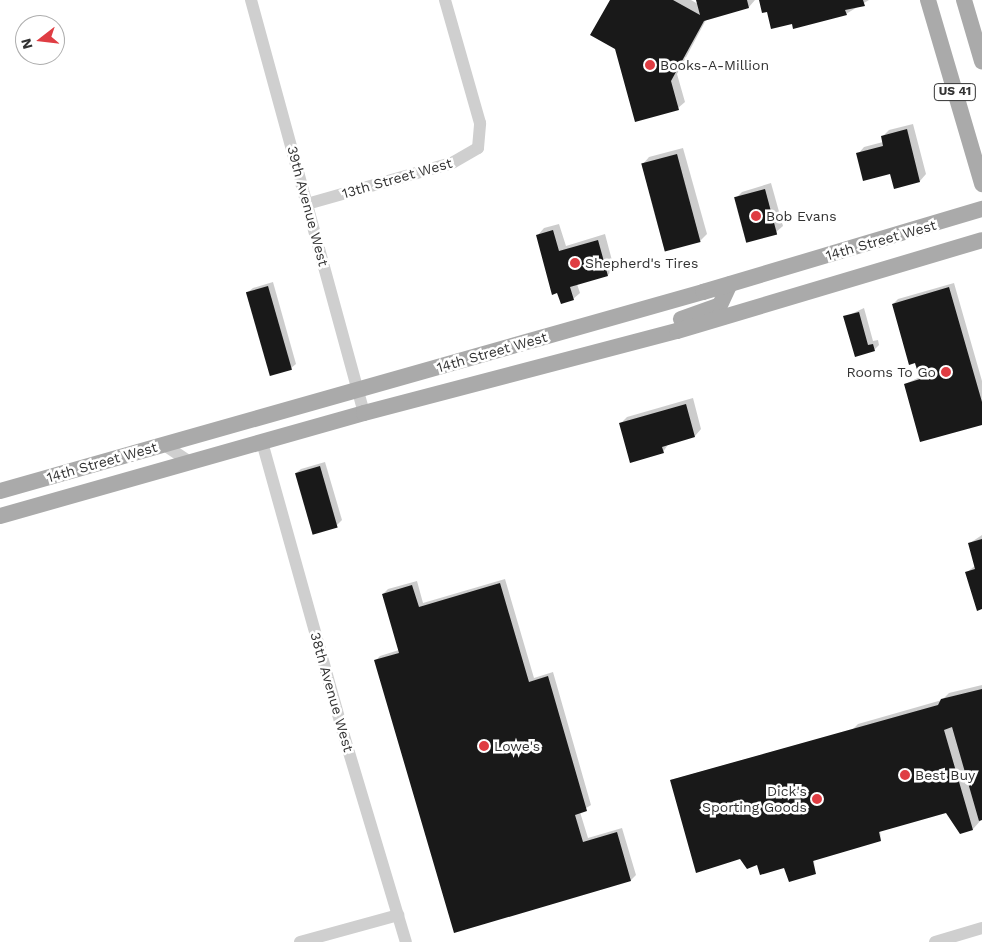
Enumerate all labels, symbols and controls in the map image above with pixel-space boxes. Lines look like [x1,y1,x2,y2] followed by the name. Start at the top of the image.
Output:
[15,15,65,65] north arrow
[17,37,36,51] text: N
[660,57,769,73] place label: Books-A-Million
[644,59,656,71] marker: Books-A-Million
[934,82,976,101] road number: US 41
[284,144,332,268] street label: 39th Avenue West
[340,154,454,202] street label: 13th Street West
[766,208,837,224] place label: Bob Evans
[750,210,762,222] marker: Bob Evans
[824,216,938,264] street label: 14th Street West
[585,255,699,271] place label: Shepherd's Tires
[569,257,581,269] marker: Shepherd's Tires
[435,328,549,376] street label: 14th Street West
[846,364,936,380] place label: Rooms To Go
[940,366,952,378] marker: Rooms To Go
[45,438,159,486] street label: 14th Street West
[307,630,357,754] street label: 38th Avenue West
[494,738,540,754] place label: Lowe's
[478,740,490,752] marker: Lowe's
[915,767,975,783] place label: Best Buy
[899,769,911,781] marker: Best Buy
[702,783,807,816] place label: Dick's Sporting Goods
[811,793,823,805] marker: Dick's Sporting Goods

